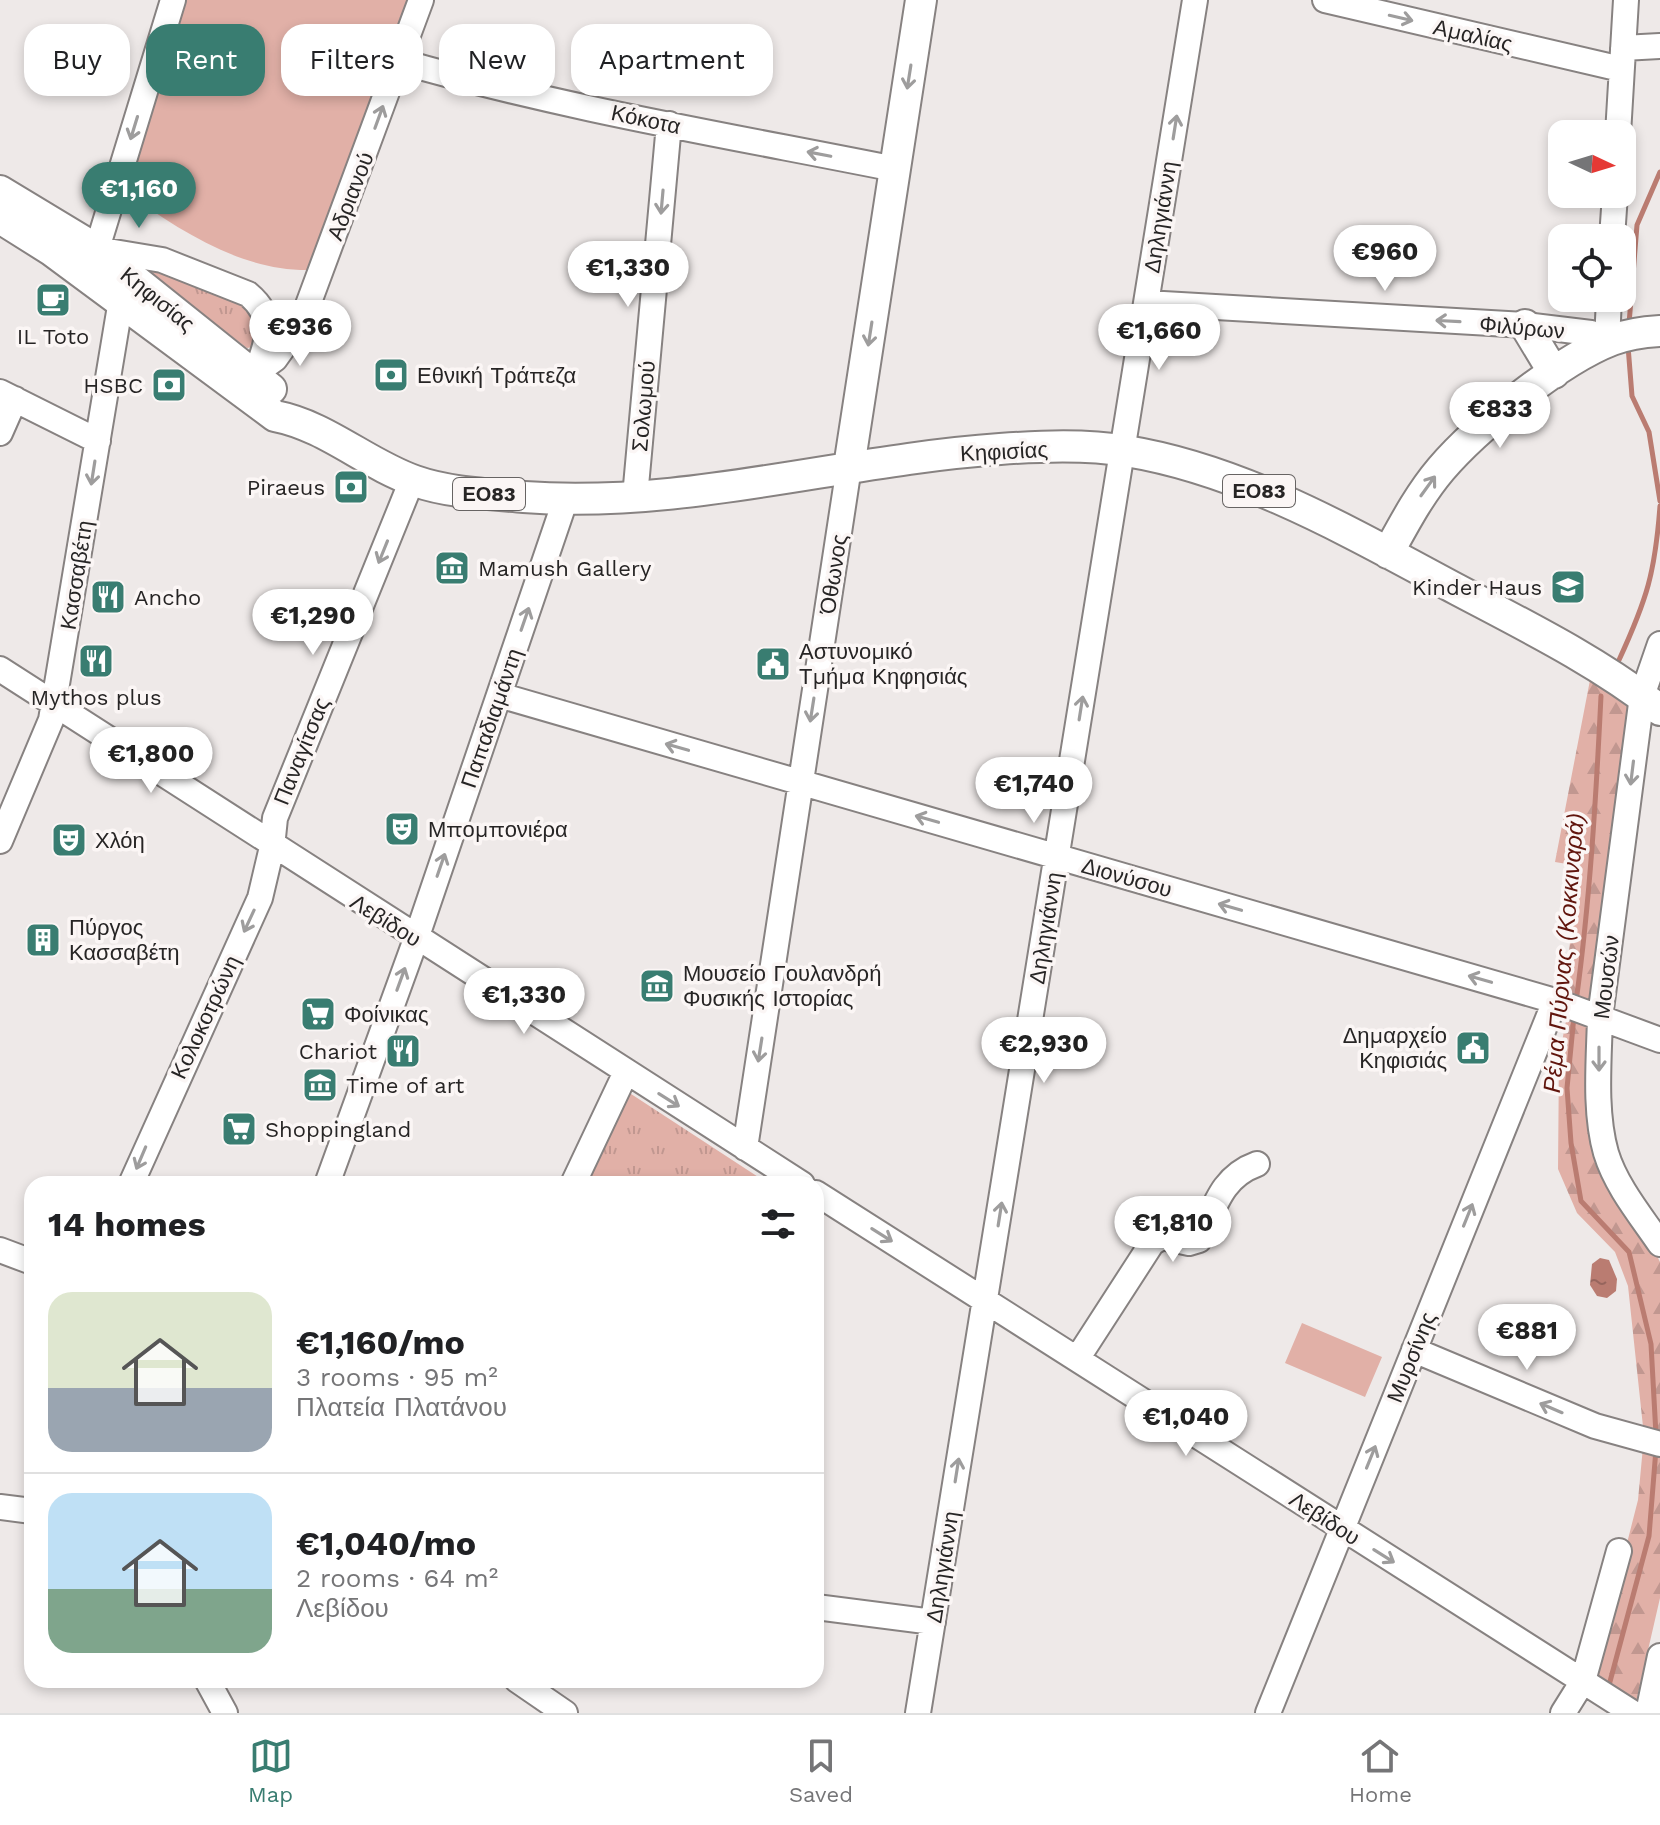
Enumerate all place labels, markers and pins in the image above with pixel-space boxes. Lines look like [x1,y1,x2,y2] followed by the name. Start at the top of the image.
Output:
[74,162,204,230] pin: €1,160
[1338,225,1432,293] pin: €960
[563,241,693,309] pin: €1,330
[34,281,72,319] cafe icon: IL Toto
[253,300,347,368] pin: €936
[1094,304,1224,372] pin: €1,660
[17,324,89,349] place label: IL Toto
[372,356,410,394] bank icon: Εθνική Τράπεζα
[417,363,576,388] place label: Εθνική Τράπεζα
[150,366,188,404] bank icon: HSBC
[83,373,143,398] place label: HSBC
[1453,382,1547,450] pin: €833
[332,468,370,506] bank icon: Piraeus
[247,475,325,500] place label: Piraeus
[433,549,471,587] museum icon: Mamush Gallery
[478,556,652,581] place label: Mamush Gallery
[1549,568,1587,606] school or university icon: Kinder Haus
[1412,575,1542,600] place label: Kinder Haus
[89,578,127,616] restaurant icon: Ancho
[134,585,201,610] place label: Ancho
[248,589,378,657] pin: €1,290
[799,639,967,689] place label: Αστυνομικό Τμήμα Κηφησιάς
[77,642,115,680] restaurant icon: Mythos plus
[754,645,792,683] public building icon: Αστυνομικό Τμήμα Κηφησιάς
[31,685,161,710] place label: Mythos plus
[86,727,216,795] pin: €1,800
[969,757,1099,825] pin: €1,740
[383,810,421,848] theatre icon: Μπομπονιέρα
[428,817,568,842] place label: Μπομπονιέρα
[50,821,88,859] theatre icon: Χλόη
[95,828,145,853] place label: Χλόη
[69,915,179,965] place label: Πύργος Κασσαβέτη
[24,921,62,959] building icon: Πύργος Κασσαβέτη
[683,961,881,1011] place label: Μουσείο Γουλανδρή Φυσικής Ιστορίας
[638,967,676,1005] museum icon: Μουσείο Γουλανδρή Φυσικής Ιστορίας
[459,968,589,1036] pin: €1,330
[299,995,337,1033] supermarket icon: Φοίνικας
[344,1002,429,1027] place label: Φοίνικας
[979,1017,1109,1085] pin: €2,930
[1343,1023,1447,1073] place label: Δημαρχείο Κηφισιάς
[1454,1029,1492,1067] public building icon: Δημαρχείο Κηφισιάς
[384,1032,422,1070] restaurant icon: Chariot
[299,1039,377,1064] place label: Chariot
[301,1066,339,1104] museum icon: Time of art
[346,1073,464,1098] place label: Time of art
[220,1110,258,1148] supermarket icon: Shoppingland
[265,1117,411,1142] place label: Shoppingland
[1108,1196,1238,1264] pin: €1,810
[1480,1304,1574,1372] pin: €881
[1121,1390,1251,1458] pin: €1,040

